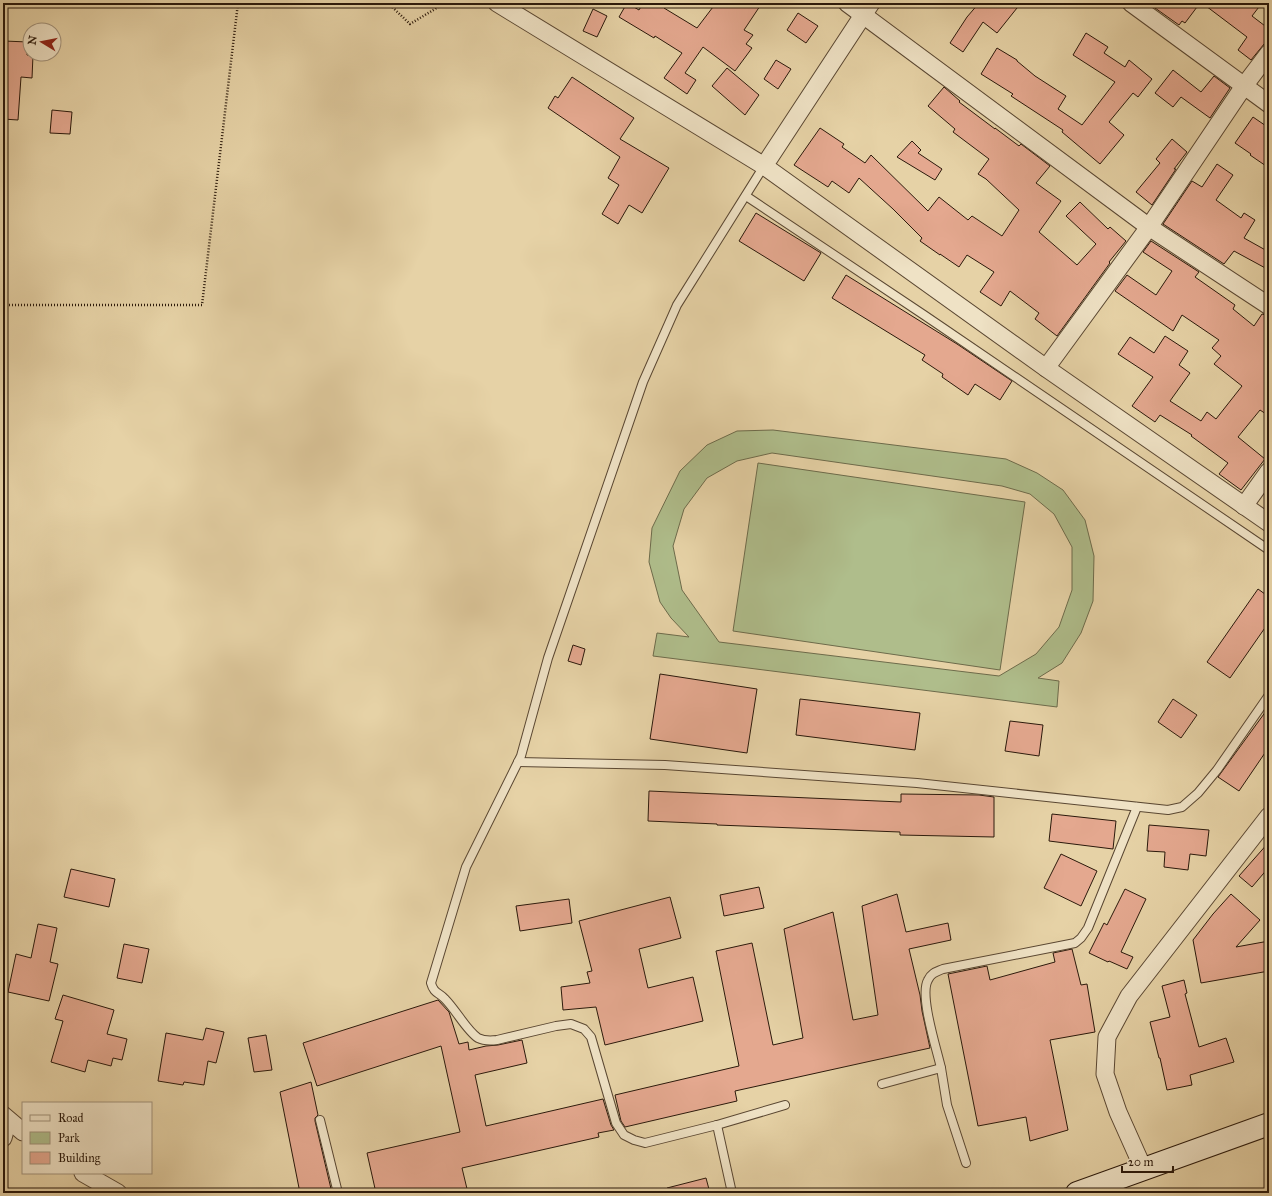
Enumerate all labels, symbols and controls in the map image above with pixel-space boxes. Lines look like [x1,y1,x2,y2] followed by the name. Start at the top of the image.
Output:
[22,22,62,62] north arrow
[25,34,40,46] text: N
[22,1102,152,1174] legend
[58,1111,84,1125] text: Road
[58,1131,80,1145] text: Park
[1122,1148,1173,1174] scale bar
[58,1151,101,1166] text: Building
[1128,1155,1154,1169] text: 20 m

